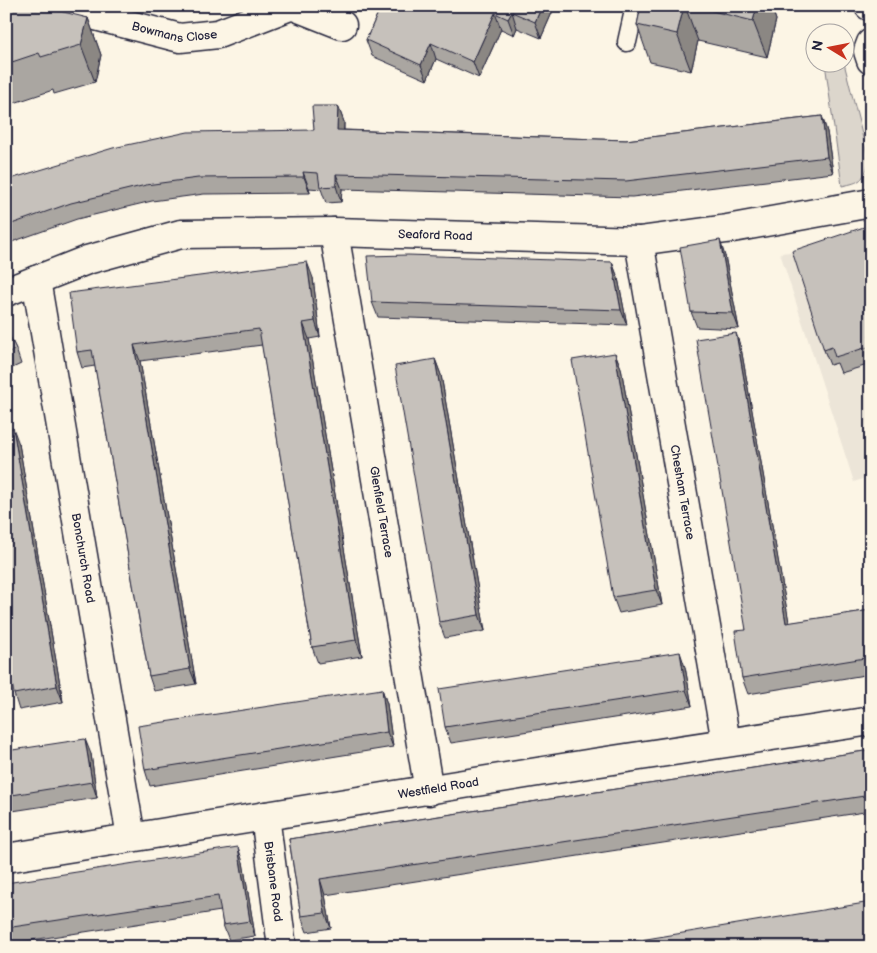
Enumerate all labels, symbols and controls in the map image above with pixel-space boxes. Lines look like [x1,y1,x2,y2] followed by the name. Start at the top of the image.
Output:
[130,18,218,46] street label: Bowmans Close
[804,22,854,72] north arrow
[808,39,827,52] text: N
[398,226,473,244] street label: Seaford Road
[667,443,698,541] street label: Chesham Terrace
[366,465,397,559] street label: Glenfield Terrace
[68,512,98,604] street label: Bonchurch Road
[397,774,480,802] street label: Westfield Road
[261,840,286,923] street label: Brisbane Road

